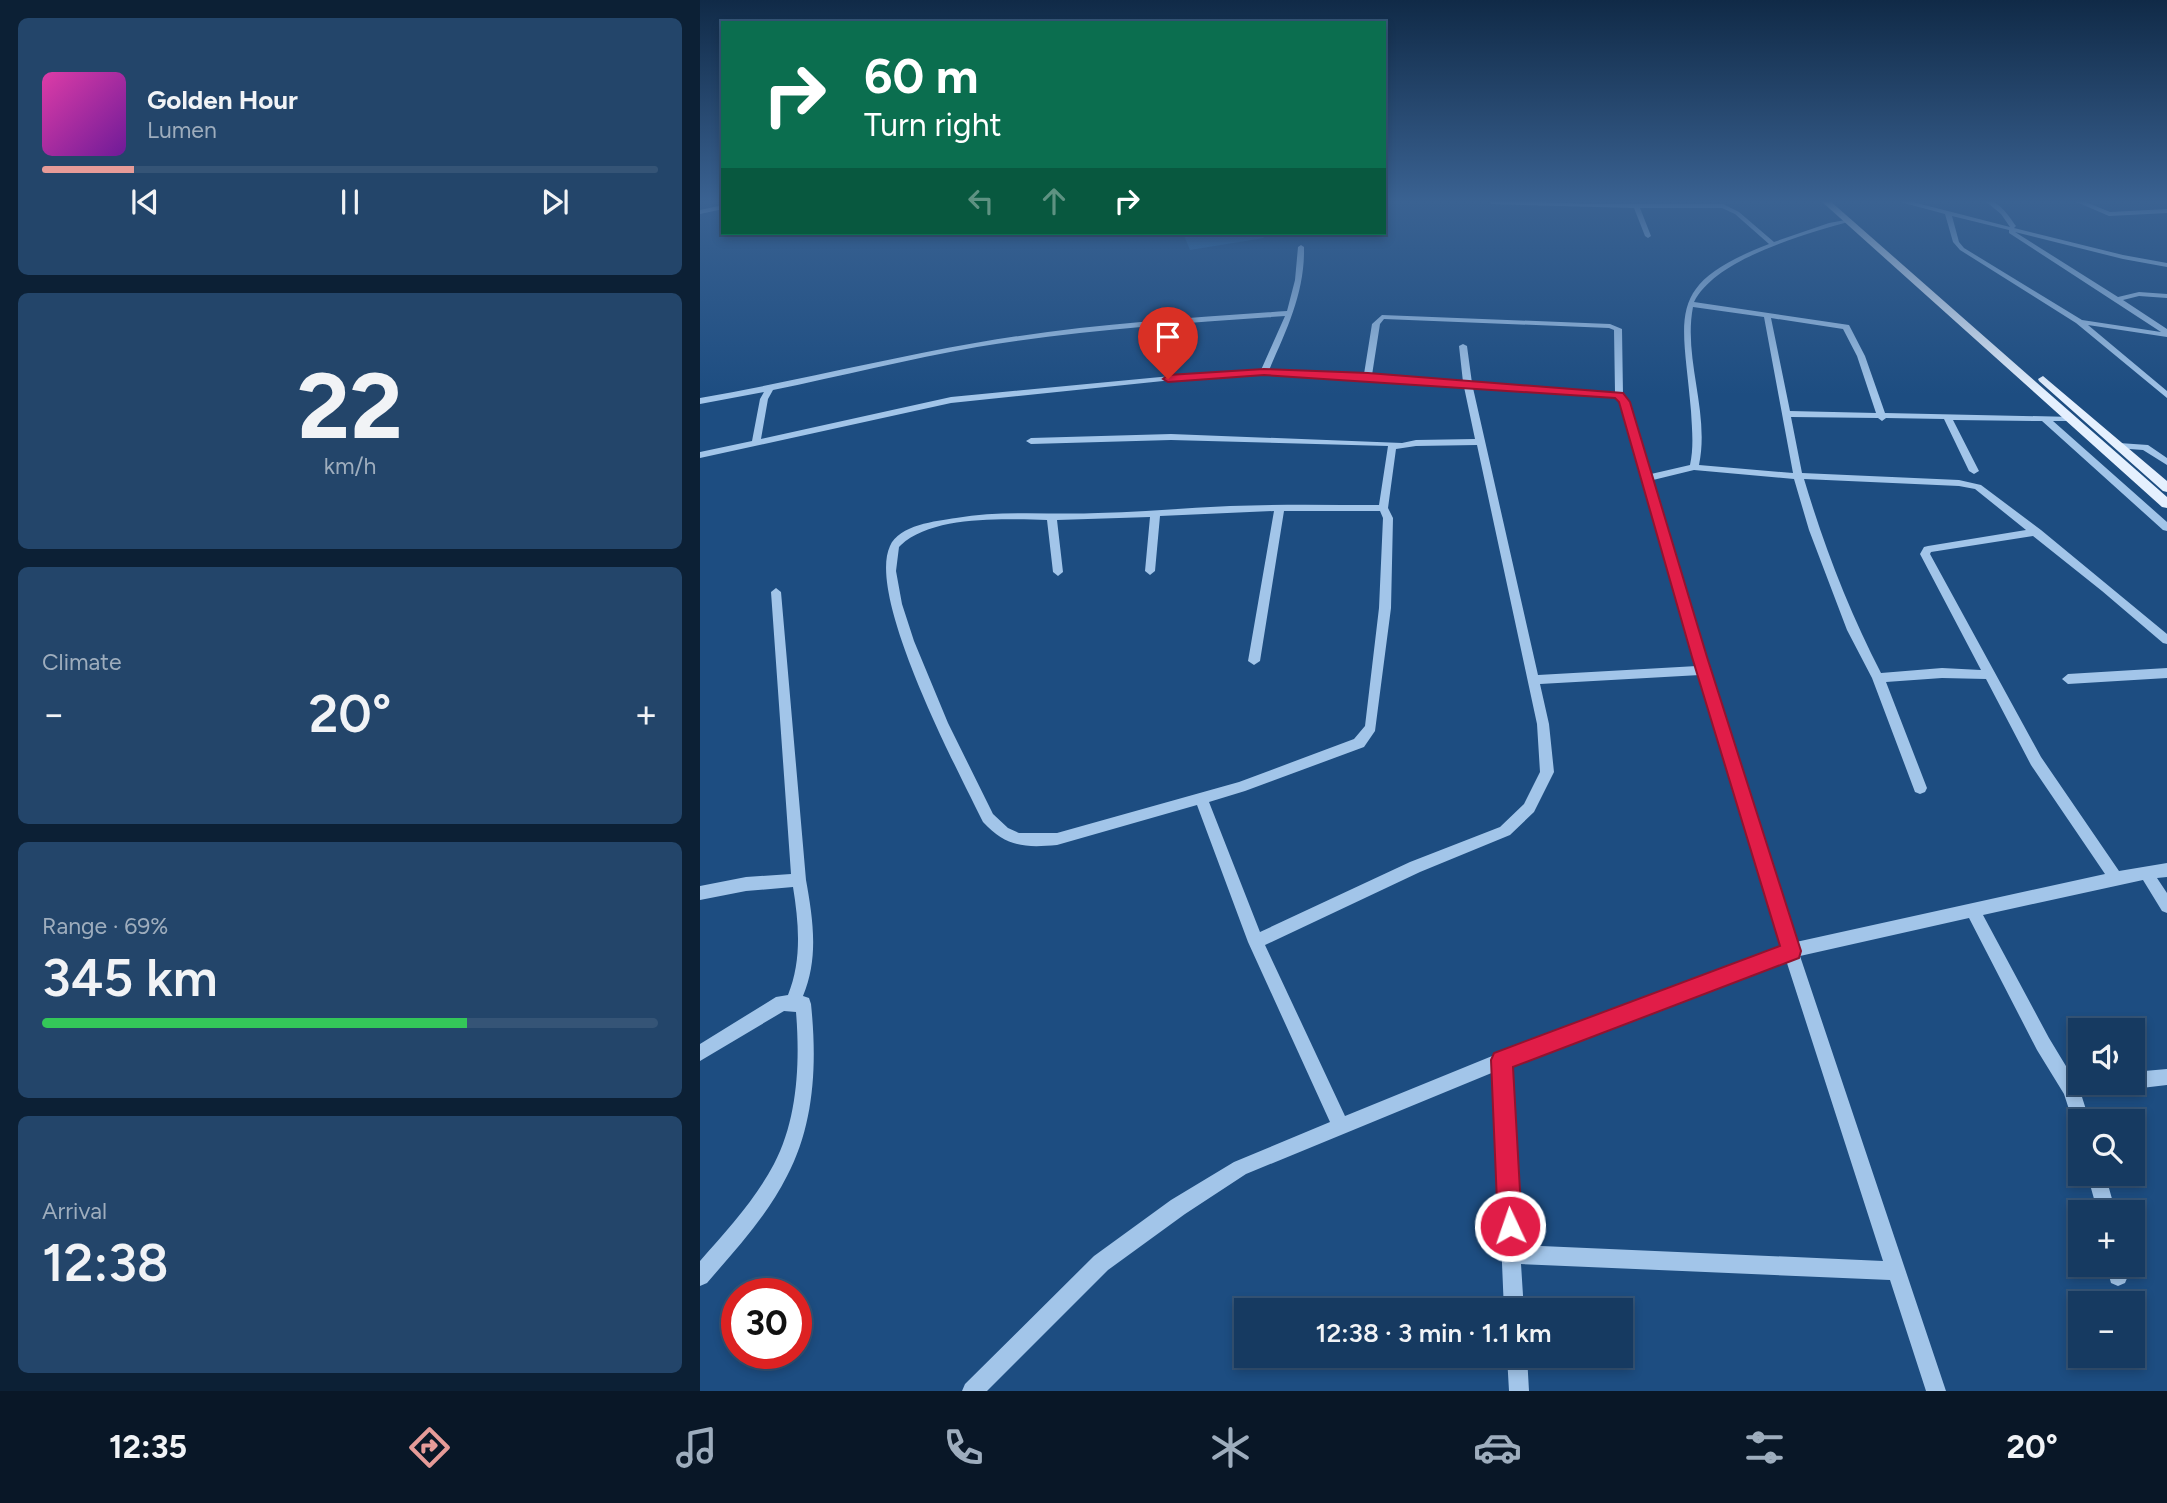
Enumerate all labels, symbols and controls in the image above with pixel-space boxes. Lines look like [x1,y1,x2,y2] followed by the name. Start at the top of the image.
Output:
[864,46,979,105] text: 60 m
[749,49,840,140] icon: right
[147,84,298,116] text: Golden Hour
[864,106,1002,144] text: Turn right
[147,116,217,144] text: Lumen
[962,182,1000,220] icon: left
[1035,182,1073,220] icon: ahead
[1108,182,1146,220] icon: right
[126,183,164,221] icon: previous
[331,183,369,221] icon: pause
[536,183,574,221] icon: next
[1138,307,1198,379] pin
[1149,318,1187,356] icon: arrive
[297,352,403,461] text: 22
[324,452,376,480] text: km/h
[42,648,121,676] text: Climate
[309,683,391,745] text: 20°
[42,691,66,737] text: −
[634,691,658,737] text: +
[42,912,168,940] text: Range · 69%
[42,947,218,1009] text: 345 km
[2068,1018,2145,1368] map controls
[2068,1018,2145,1095] button: sound
[2068,1109,2145,1186] button: search
[1473,1189,1547,1263] position arrow
[42,1197,107,1225] text: Arrival
[2068,1200,2145,1277] button: +
[42,1232,169,1294] text: 12:38
[721,1278,812,1369] speed limit sign: 30
[2068,1291,2145,1368] button: −
[1315,1317,1552,1349] text: 12:38 · 3 min · 1.1 km
[405,1423,454,1472] icon: directions
[672,1423,721,1472] icon: music
[939,1423,988,1472] icon: phone
[1206,1423,1255,1472] icon: climate
[1473,1423,1522,1472] icon: car
[1740,1423,1789,1472] icon: filters
[109,1428,187,1466] text: 12:35
[2007,1428,2058,1466] text: 20°

